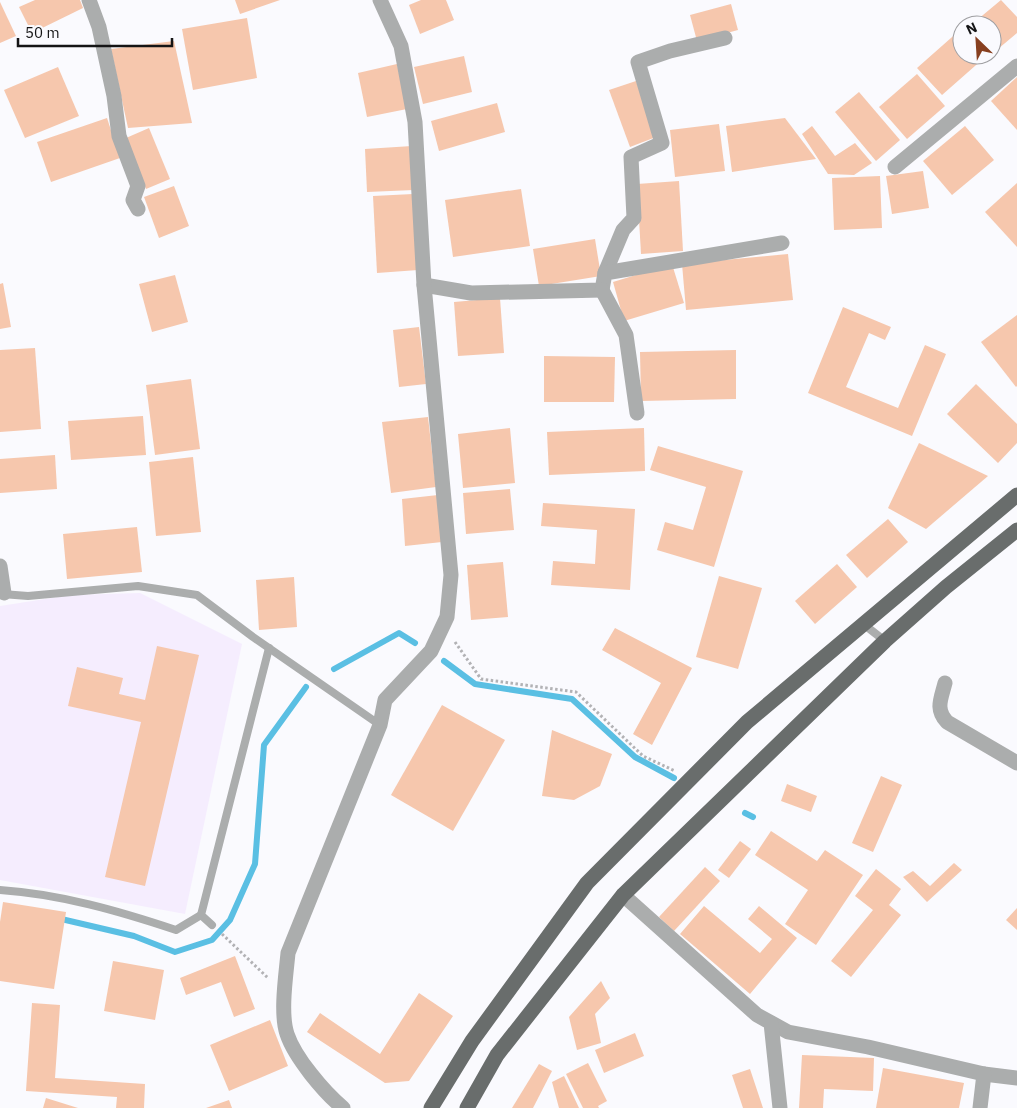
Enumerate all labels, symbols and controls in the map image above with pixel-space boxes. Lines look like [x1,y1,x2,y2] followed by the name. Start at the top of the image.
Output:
[18,15,171,47] scale bar
[952,15,1002,65] north arrow
[963,18,980,39] text: N
[25,23,60,42] text: 50 m

